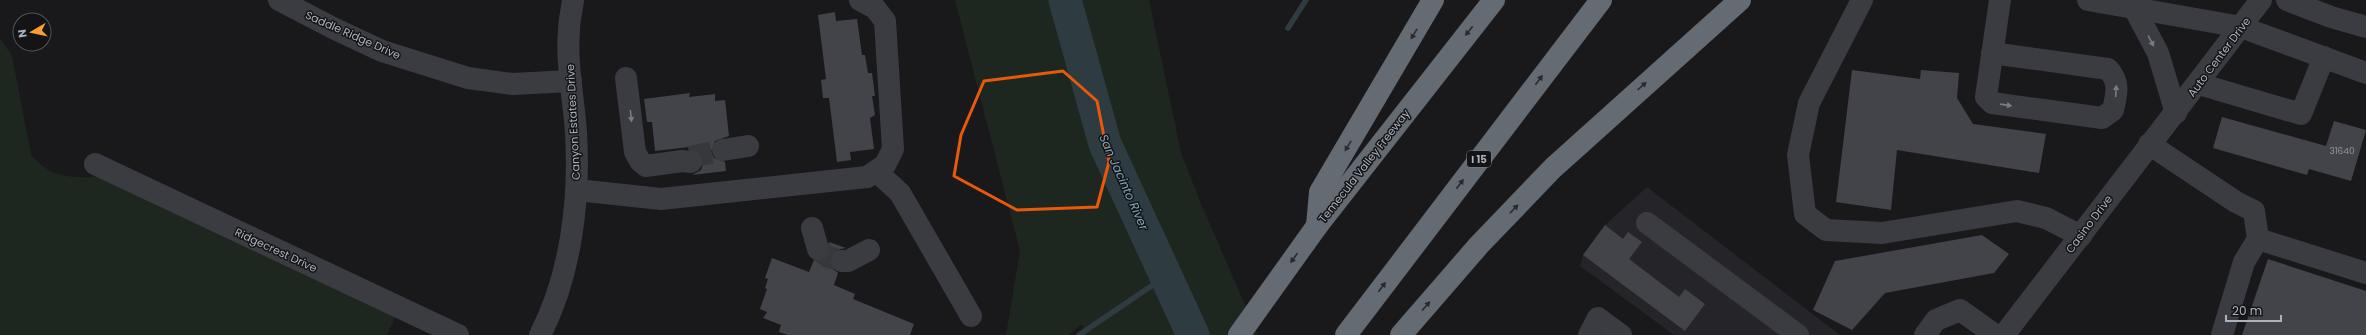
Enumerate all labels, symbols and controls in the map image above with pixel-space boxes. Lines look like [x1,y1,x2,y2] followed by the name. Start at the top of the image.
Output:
[303,7,403,63] street label: Saddle Ridge Drive
[12,12,52,52] north arrow
[2184,14,2254,100] street label: Auto Center Drive
[1465,25,1474,36] one-way arrow
[14,28,31,39] text: N
[1410,28,1417,40] one-way arrow
[2148,35,2155,47] one-way arrow
[562,63,584,180] street label: Canyon Estates Drive
[1535,75,1543,86] one-way arrow
[1637,82,1647,91] one-way arrow
[2113,85,2120,97] one-way arrow
[1999,102,2012,108] one-way arrow
[1315,105,1414,226] street label: Temecula Valley Freeway
[628,110,634,122] one-way arrow
[1095,131,1153,233] water label: San Jacinto River
[1344,140,1351,151] one-way arrow
[2329,145,2355,157] house number: 31640
[1467,151,1491,167] road number: I 15
[1456,178,1465,189] one-way arrow
[2062,192,2116,256] street label: Casino Drive
[1509,204,1518,214] one-way arrow
[232,224,320,276] street label: Ridgecrest Drive
[1290,252,1298,263] one-way arrow
[1377,282,1386,293] one-way arrow
[2226,297,2281,323] scale bar
[1422,300,1431,311] one-way arrow
[2232,302,2262,319] text: 20 m

